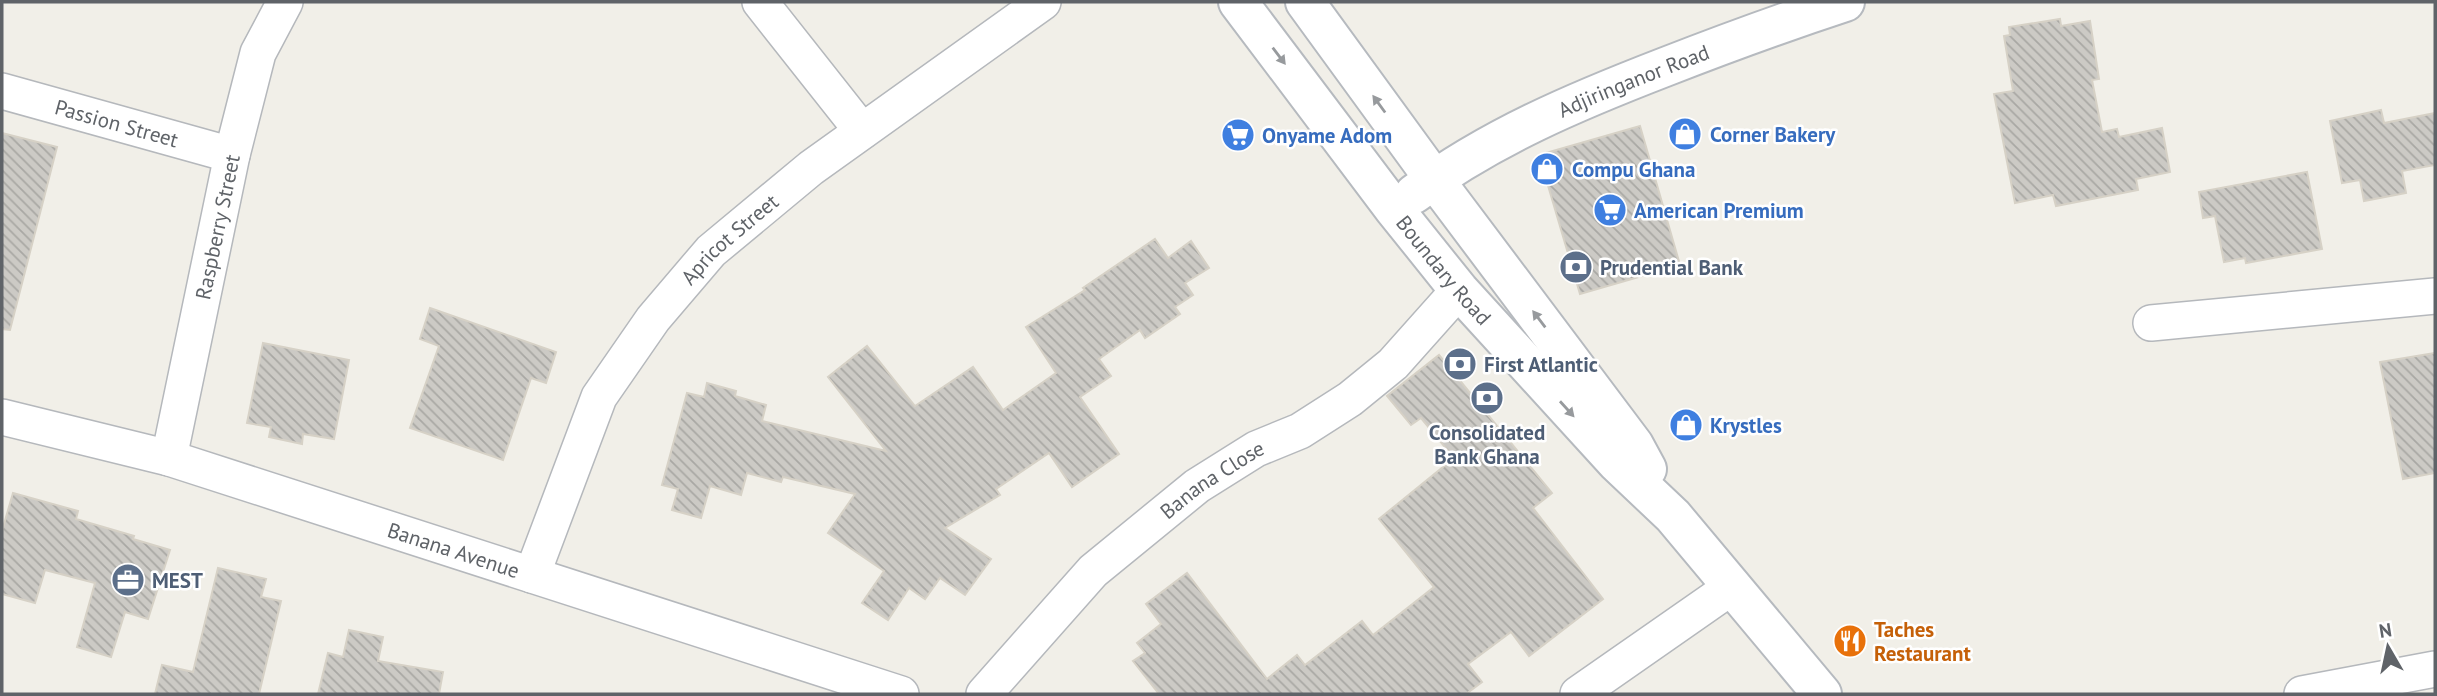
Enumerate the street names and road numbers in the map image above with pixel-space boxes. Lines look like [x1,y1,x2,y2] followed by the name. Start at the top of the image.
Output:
[1554,38,1713,123] street label: Adjiringanor Road
[52,93,181,153] street label: Passion Street
[189,152,245,302] street label: Raspberry Street
[675,188,784,290] street label: Apricot Street
[1391,210,1497,330] street label: Boundary Road
[1154,434,1268,524] street label: Banana Close
[384,516,523,584] street label: Banana Avenue

